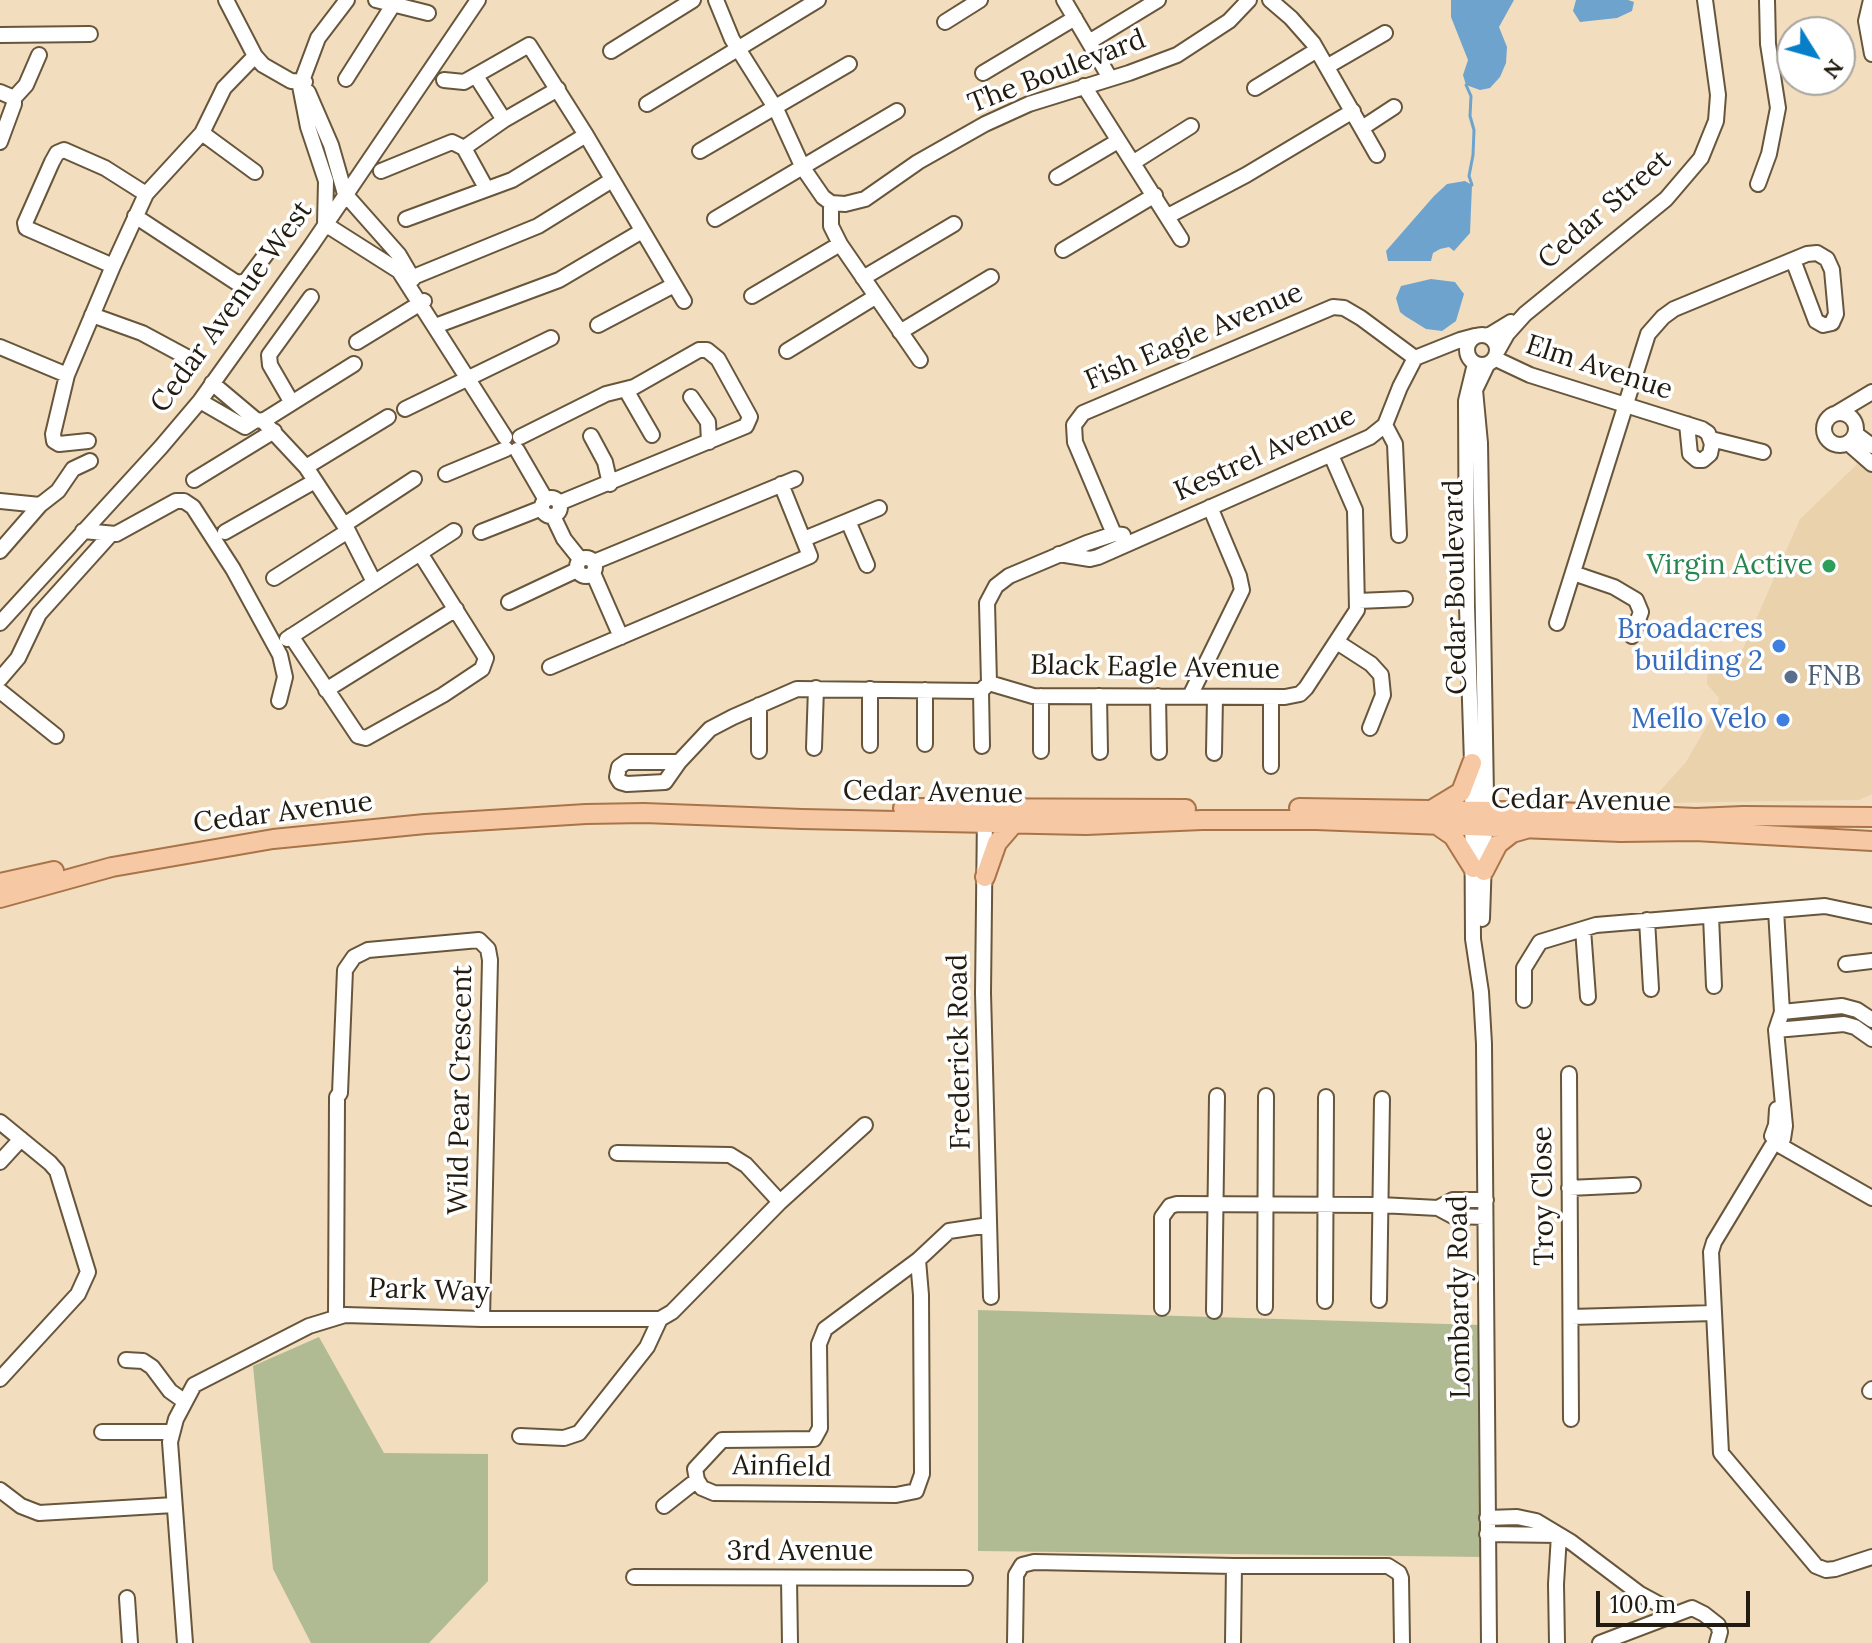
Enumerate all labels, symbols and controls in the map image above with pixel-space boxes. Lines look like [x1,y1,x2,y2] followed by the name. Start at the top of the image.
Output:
[1776,16,1856,96] north arrow
[964,23,1150,121] street label: The Boulevard
[1817,54,1850,84] text: N
[1532,143,1678,277] street label: Cedar Street
[144,195,320,419] street label: Cedar Avenue West
[1080,276,1308,398] street label: Fish Eagle Avenue
[1521,328,1677,408] street label: Elm Avenue
[1169,399,1361,509] street label: Kestrel Avenue
[1437,479,1475,695] street label: Cedar Boulevard
[1647,549,1813,583] place label: Virgin Active
[1820,557,1838,575] marker: Virgin Active
[1617,613,1763,679] place label: Broadacres building 2
[1770,637,1788,655] marker: Broadacres building 2
[1030,649,1280,687] street label: Black Eagle Avenue
[1807,660,1861,694] place label: FNB
[1782,668,1800,686] marker: FNB
[1631,703,1767,737] place label: Mello Velo
[1774,711,1792,729] marker: Mello Velo
[843,775,1023,811] street label: Cedar Avenue
[1491,783,1671,819] street label: Cedar Avenue
[191,785,375,841] street label: Cedar Avenue
[941,954,979,1150] street label: Frederick Road
[442,965,480,1215] street label: Wild Pear Crescent
[1526,1126,1562,1266] street label: Troy Close
[1441,1195,1479,1399] street label: Lombardy Road
[368,1272,490,1310] street label: Park Way
[732,1449,832,1485] street label: Ainfield
[727,1535,873,1569] street label: 3rd Avenue
[1600,1575,1754,1625] scale bar
[1610,1589,1676,1620] text: 100 m

